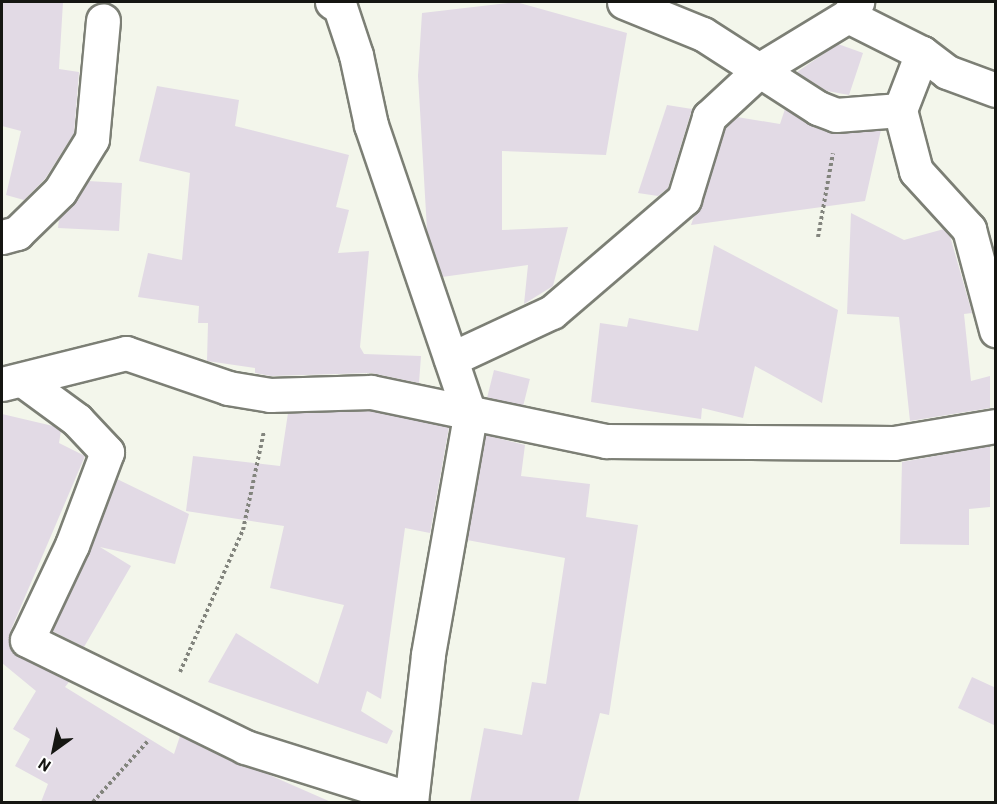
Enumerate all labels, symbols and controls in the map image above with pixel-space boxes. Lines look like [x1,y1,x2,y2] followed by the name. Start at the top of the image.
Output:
[24,720,84,780] north arrow
[34,755,54,776] text: N

